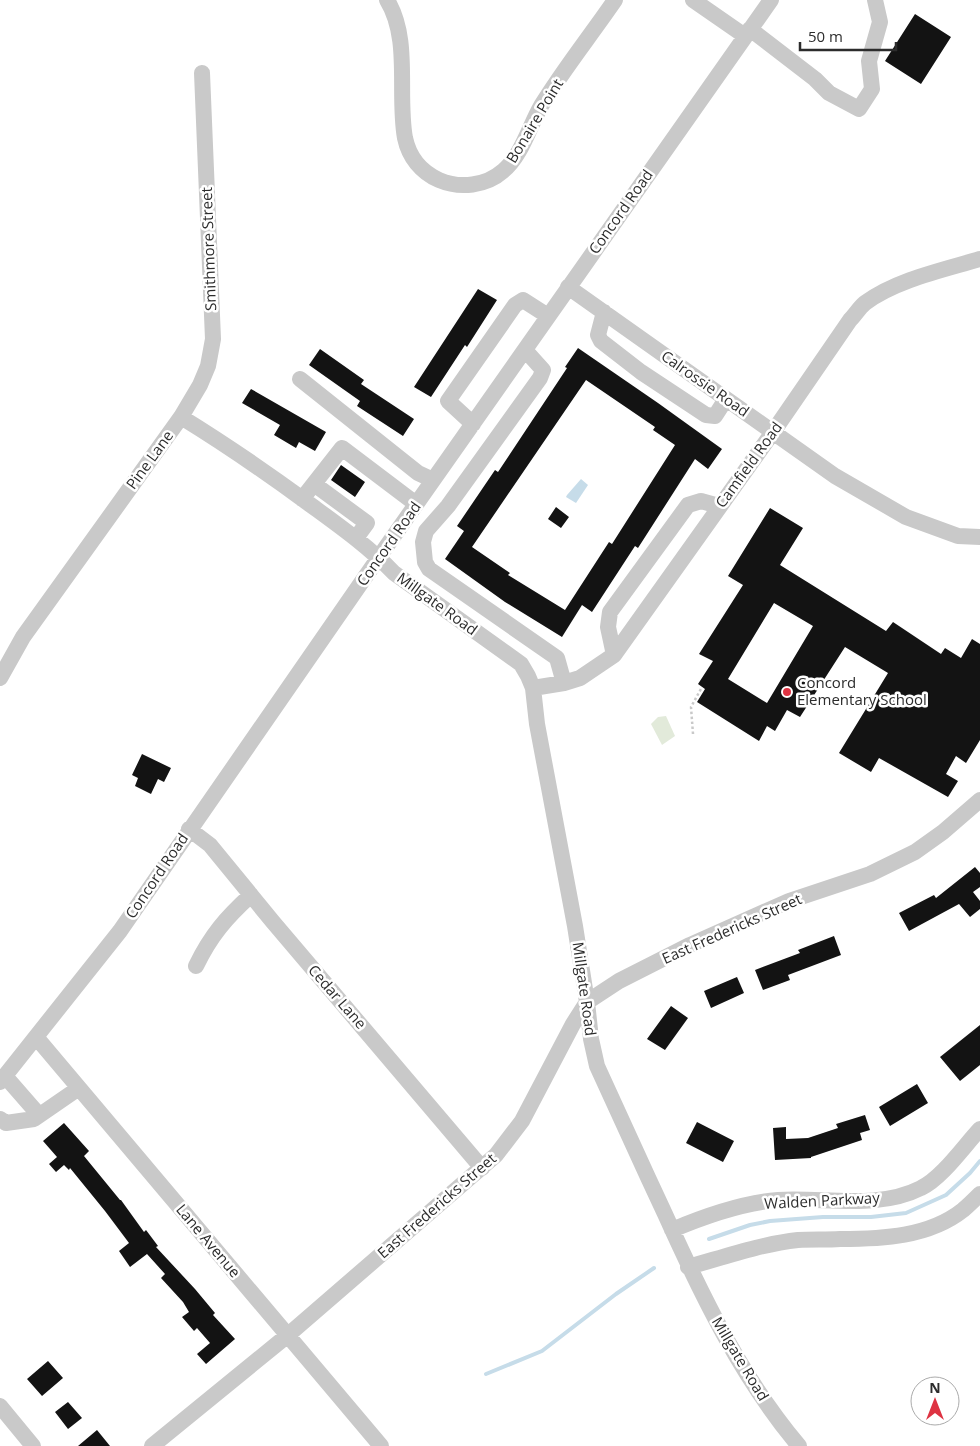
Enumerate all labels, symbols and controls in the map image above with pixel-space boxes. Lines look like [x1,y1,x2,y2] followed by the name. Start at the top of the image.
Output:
[800,20,896,52] scale bar
[808,26,843,46] text: 50 m
[501,75,567,166] street label: Bonaire Point
[584,165,657,258] street label: Concord Road
[196,187,220,311] street label: Smithmore Street
[658,345,753,421] street label: Calrossie Road
[710,417,786,511] street label: Camfield Road
[121,426,177,493] street label: Pine Lane
[352,497,425,590] street label: Concord Road
[393,567,482,639] street label: Millgate Road
[797,672,927,709] place label: Concord Elementary School
[781,686,793,698] marker: Concord Elementary School
[120,829,192,922] street label: Concord Road
[659,888,805,968] street label: East Fredericks Street
[568,941,601,1037] street label: Millgate Road
[304,960,371,1033] street label: Cedar Lane
[373,1148,500,1262] street label: East Fredericks Street
[764,1187,881,1213] street label: Walden Parkway
[172,1199,245,1281] street label: Lane Avenue
[708,1313,774,1404] street label: Millgate Road
[910,1376,960,1426] north arrow
[929,1378,941,1397] text: N

